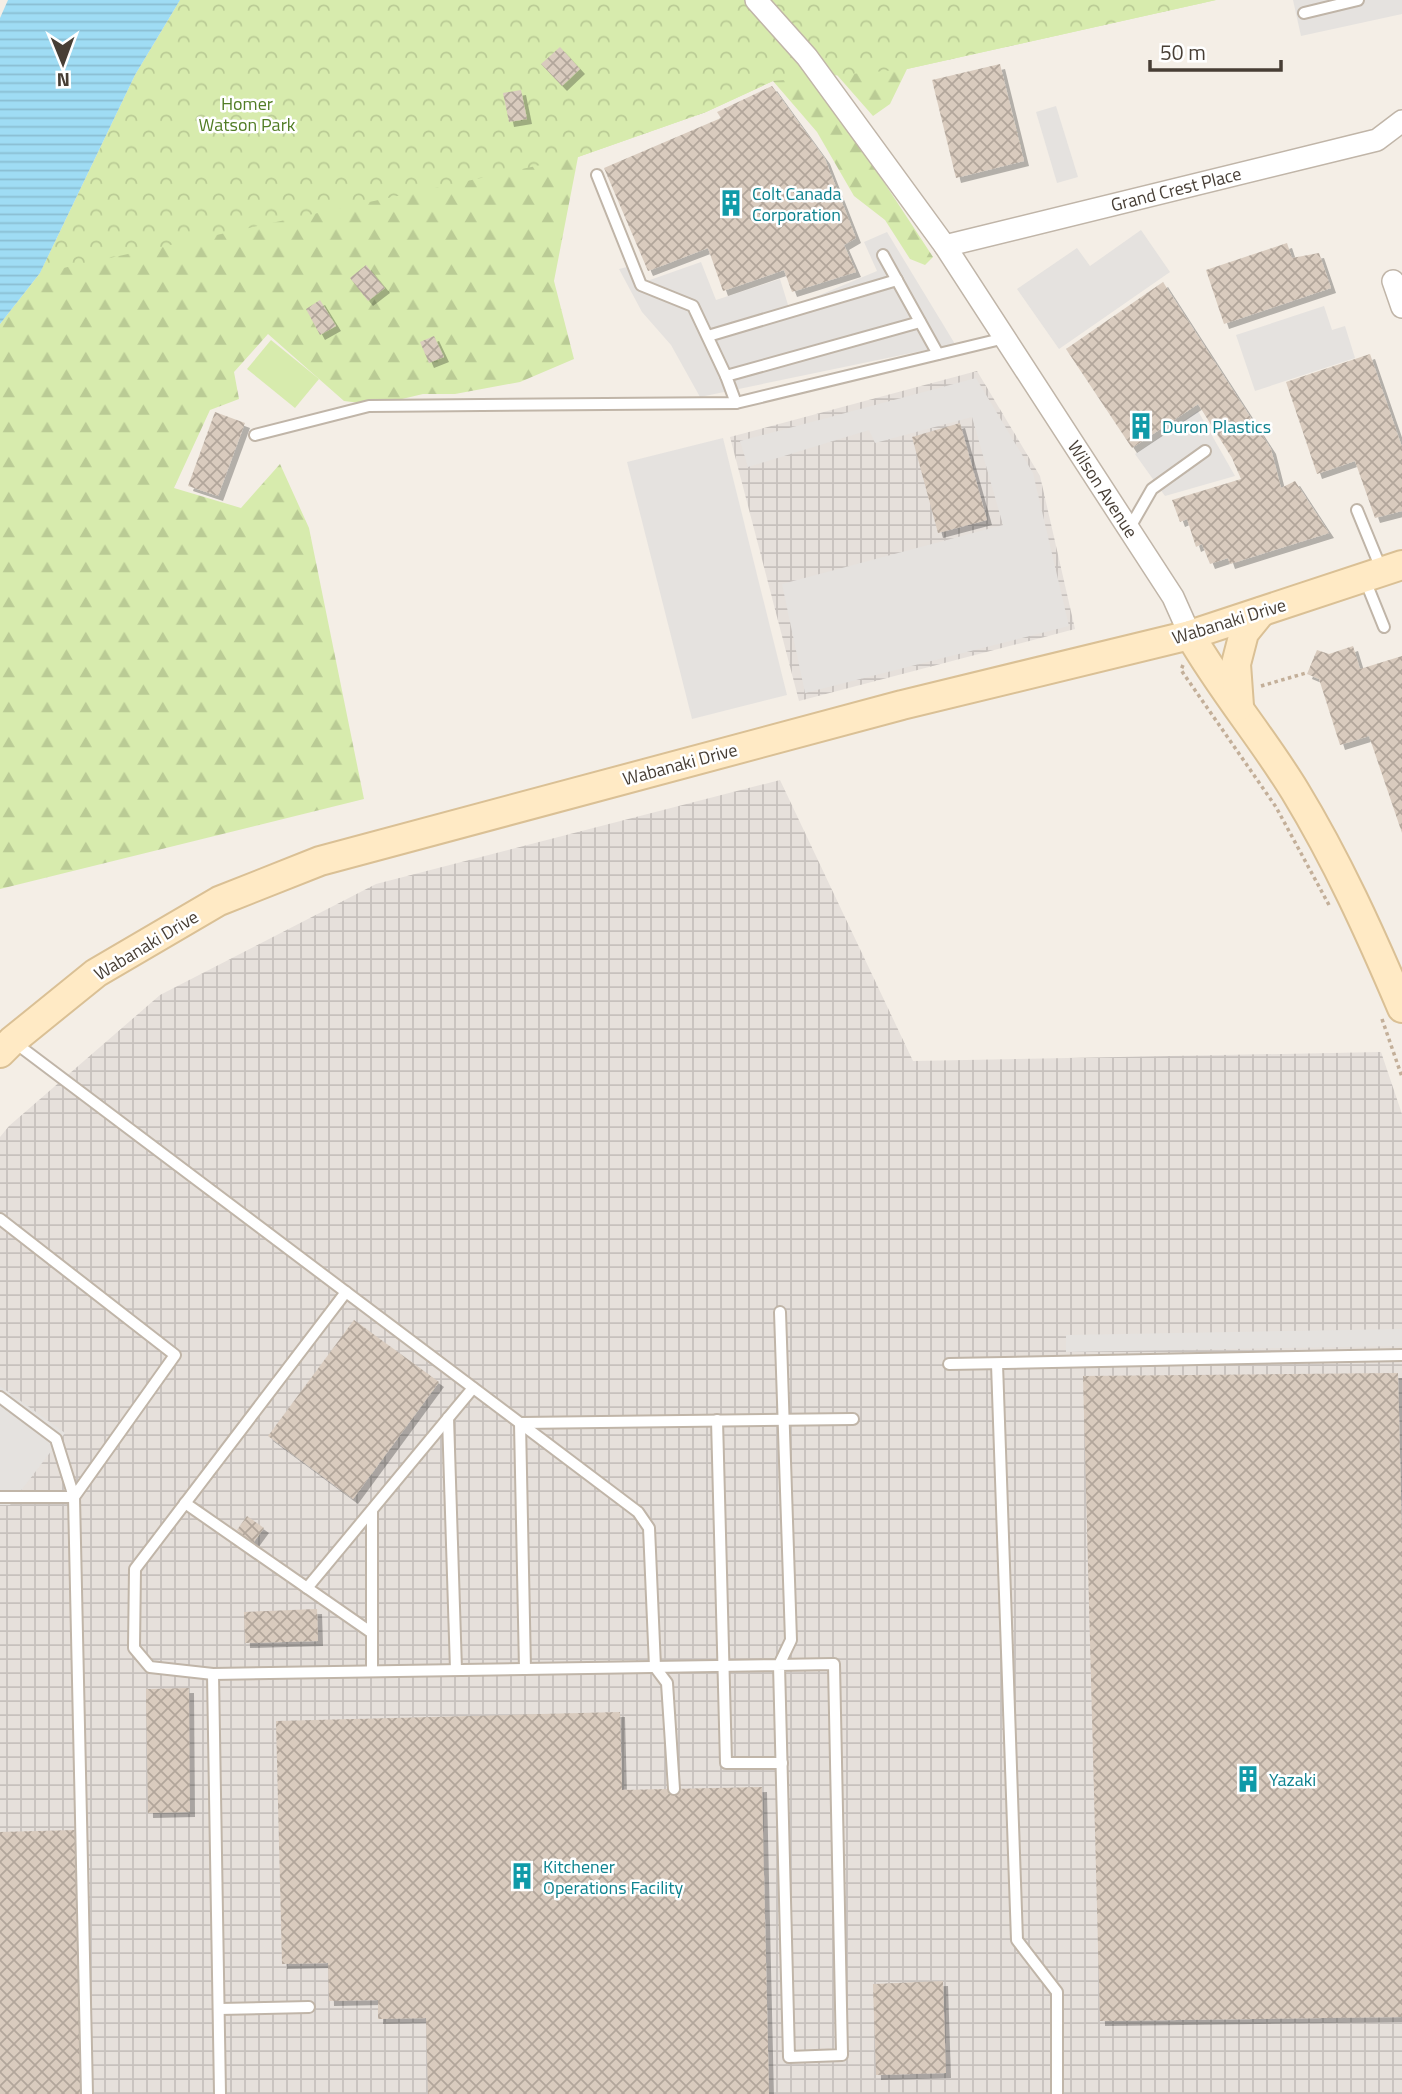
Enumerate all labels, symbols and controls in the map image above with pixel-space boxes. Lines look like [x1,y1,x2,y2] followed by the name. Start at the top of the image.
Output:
[28,28,98,98] north arrow
[1150,28,1281,72] scale bar
[1160,36,1206,68] text: 50 m
[56,66,70,95] text: N
[199,90,296,138] park label: Homer Watson Park
[1108,160,1244,218] street label: Grand Crest Place
[752,180,842,228] place label: Colt Canada Corporation
[716,188,746,218] building icon: Colt Canada Corporation
[1126,411,1156,441] building icon: Duron Plastics
[1162,413,1271,440] place label: Duron Plastics
[1061,435,1145,543] street label: Wilson Avenue
[1169,591,1289,651] street label: Wabanaki Drive
[620,736,740,792] street label: Wabanaki Drive
[89,903,203,987] street label: Wabanaki Drive
[1233,1764,1263,1794] building icon: Yazaki
[1269,1766,1316,1793] place label: Yazaki
[543,1853,684,1901] place label: Kitchener Operations Facility
[507,1861,537,1891] building icon: Kitchener Operations Facility

